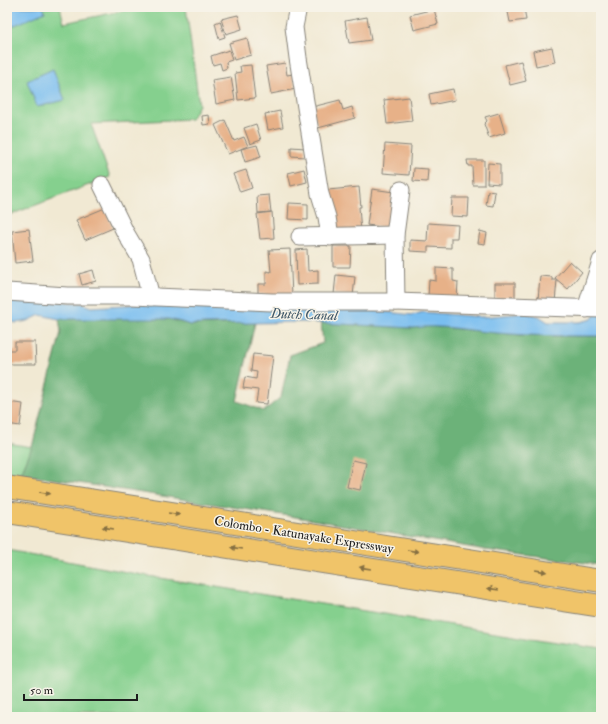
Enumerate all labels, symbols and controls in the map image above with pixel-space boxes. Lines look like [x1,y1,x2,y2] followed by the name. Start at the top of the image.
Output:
[269,305,339,324] water label: Dutch Canal
[39,490,52,496] one-way arrow
[168,511,180,517] one-way arrow
[213,513,395,558] street label: Colombo - Katunayake Expressway
[102,525,114,531] one-way arrow
[230,545,243,551] one-way arrow
[407,548,419,554] one-way arrow
[359,565,371,571] one-way arrow
[535,568,547,574] one-way arrow
[487,586,499,592] one-way arrow
[24,676,137,702] scale bar
[30,683,54,698] text: 50 m

